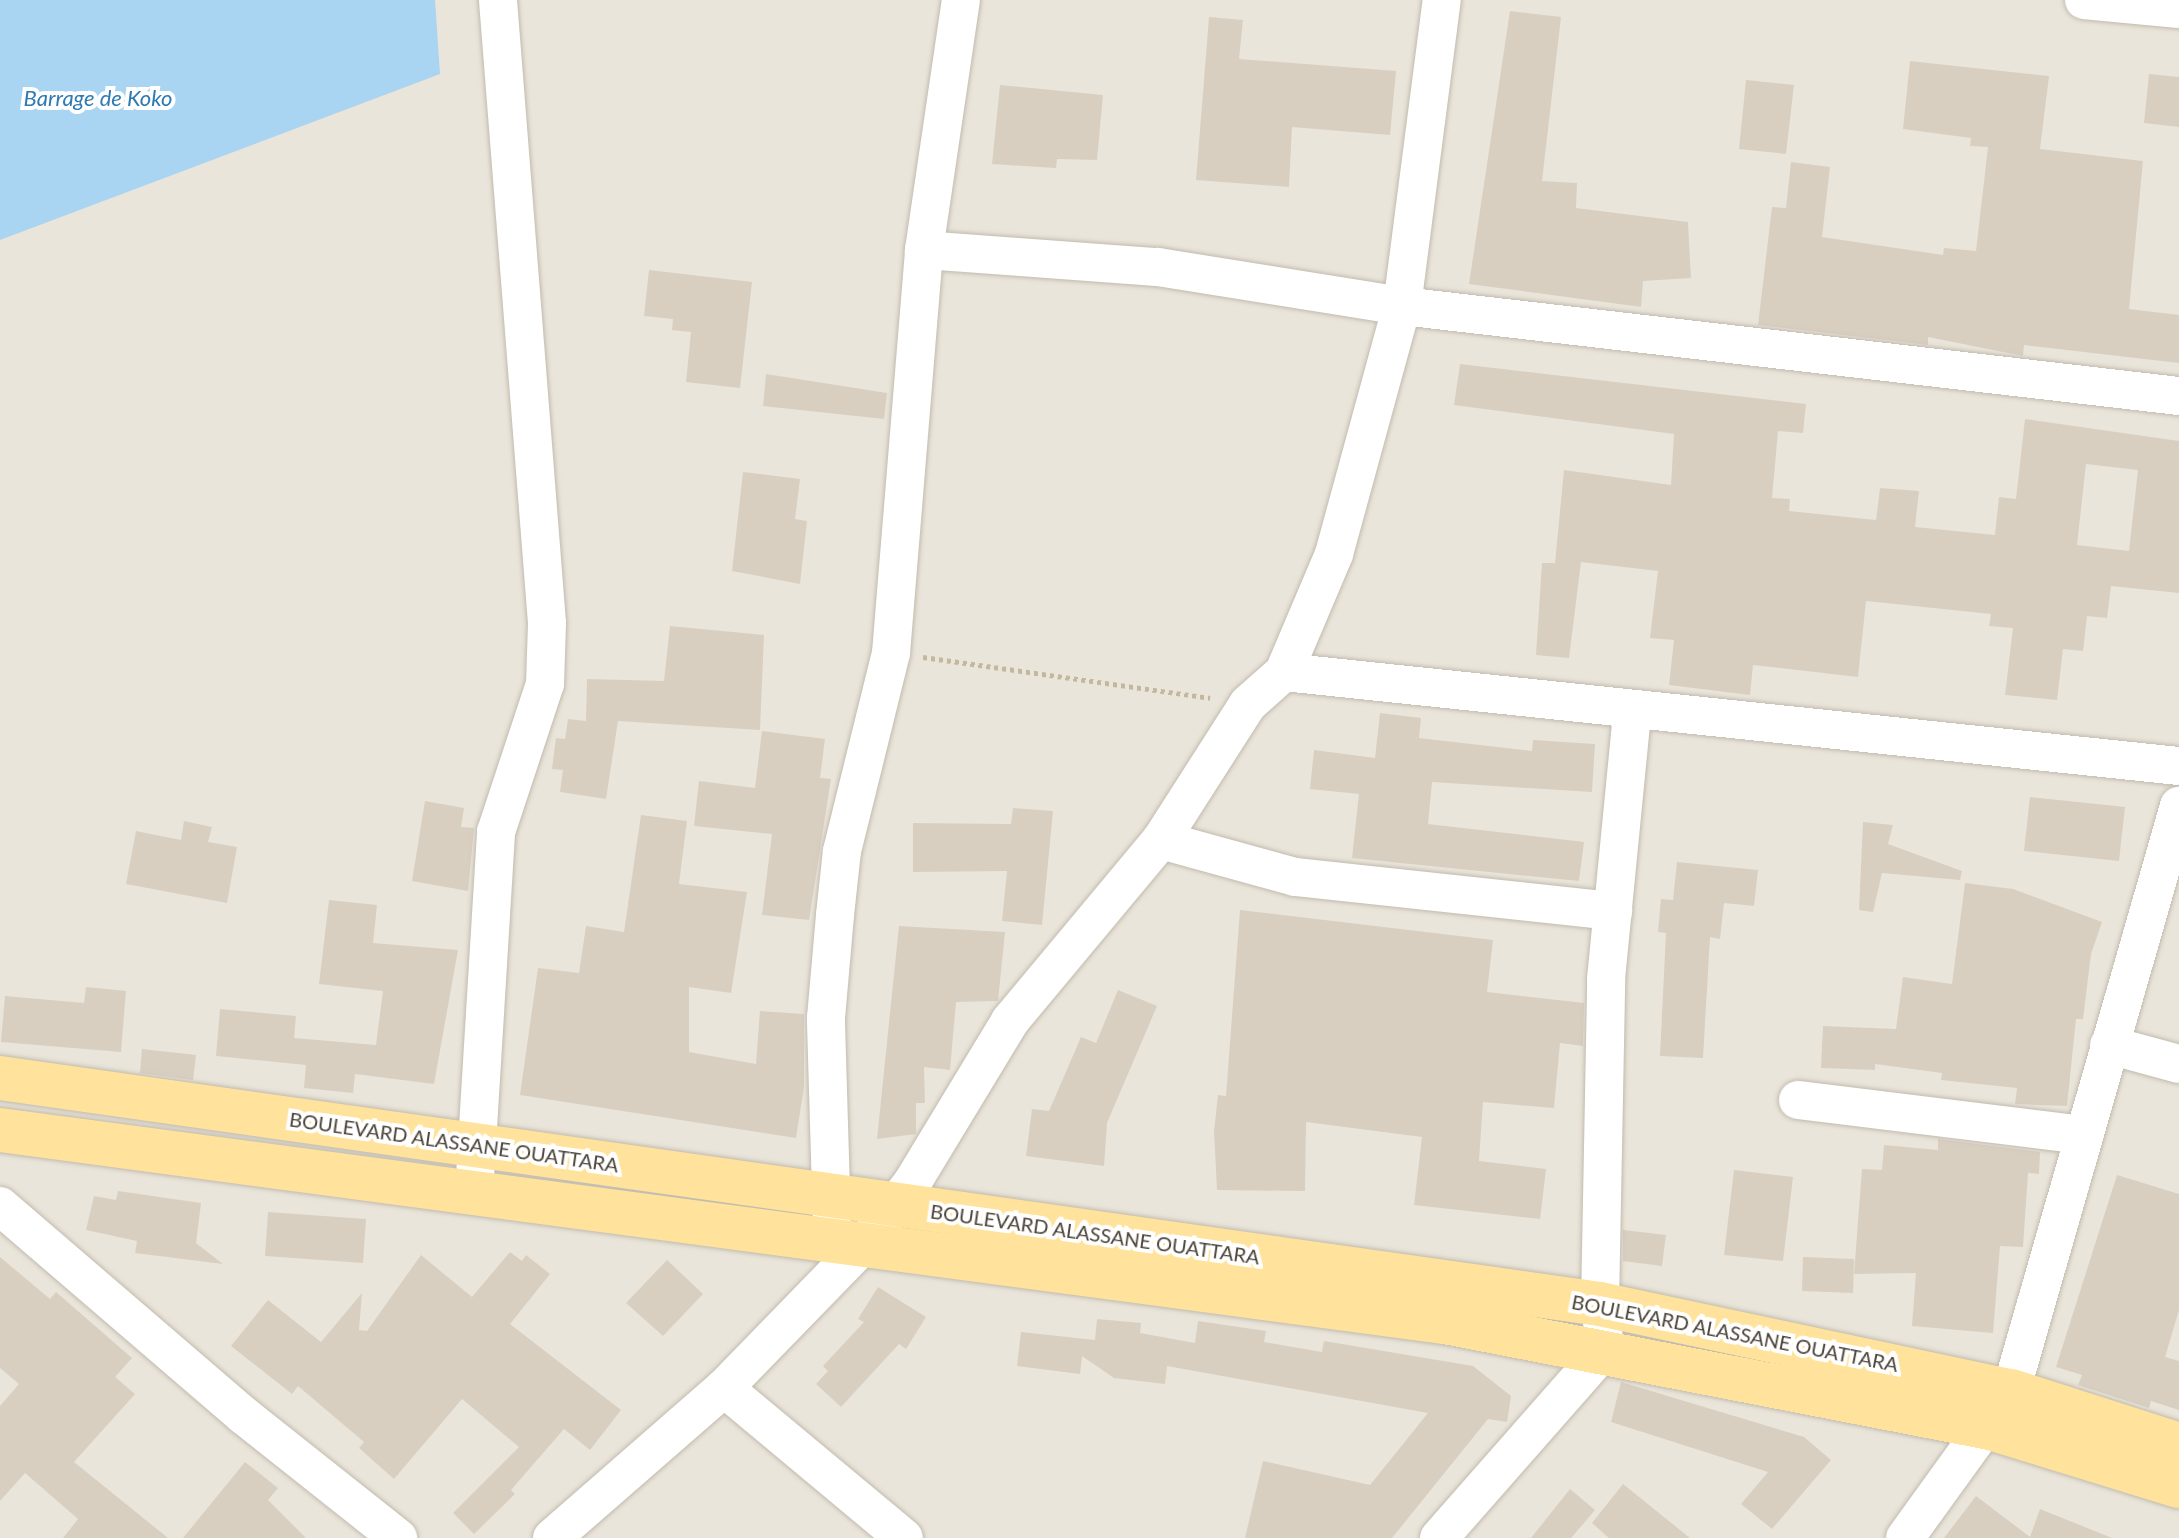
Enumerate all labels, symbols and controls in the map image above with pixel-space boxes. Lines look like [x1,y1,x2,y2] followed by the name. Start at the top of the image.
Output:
[24,85,172,111] water label: Barrage de Koko
[287,1107,621,1177] street label: BOULEVARD ALASSANE OUATTARA
[928,1199,1262,1269] street label: BOULEVARD ALASSANE OUATTARA
[1569,1289,1901,1377] street label: BOULEVARD ALASSANE OUATTARA

